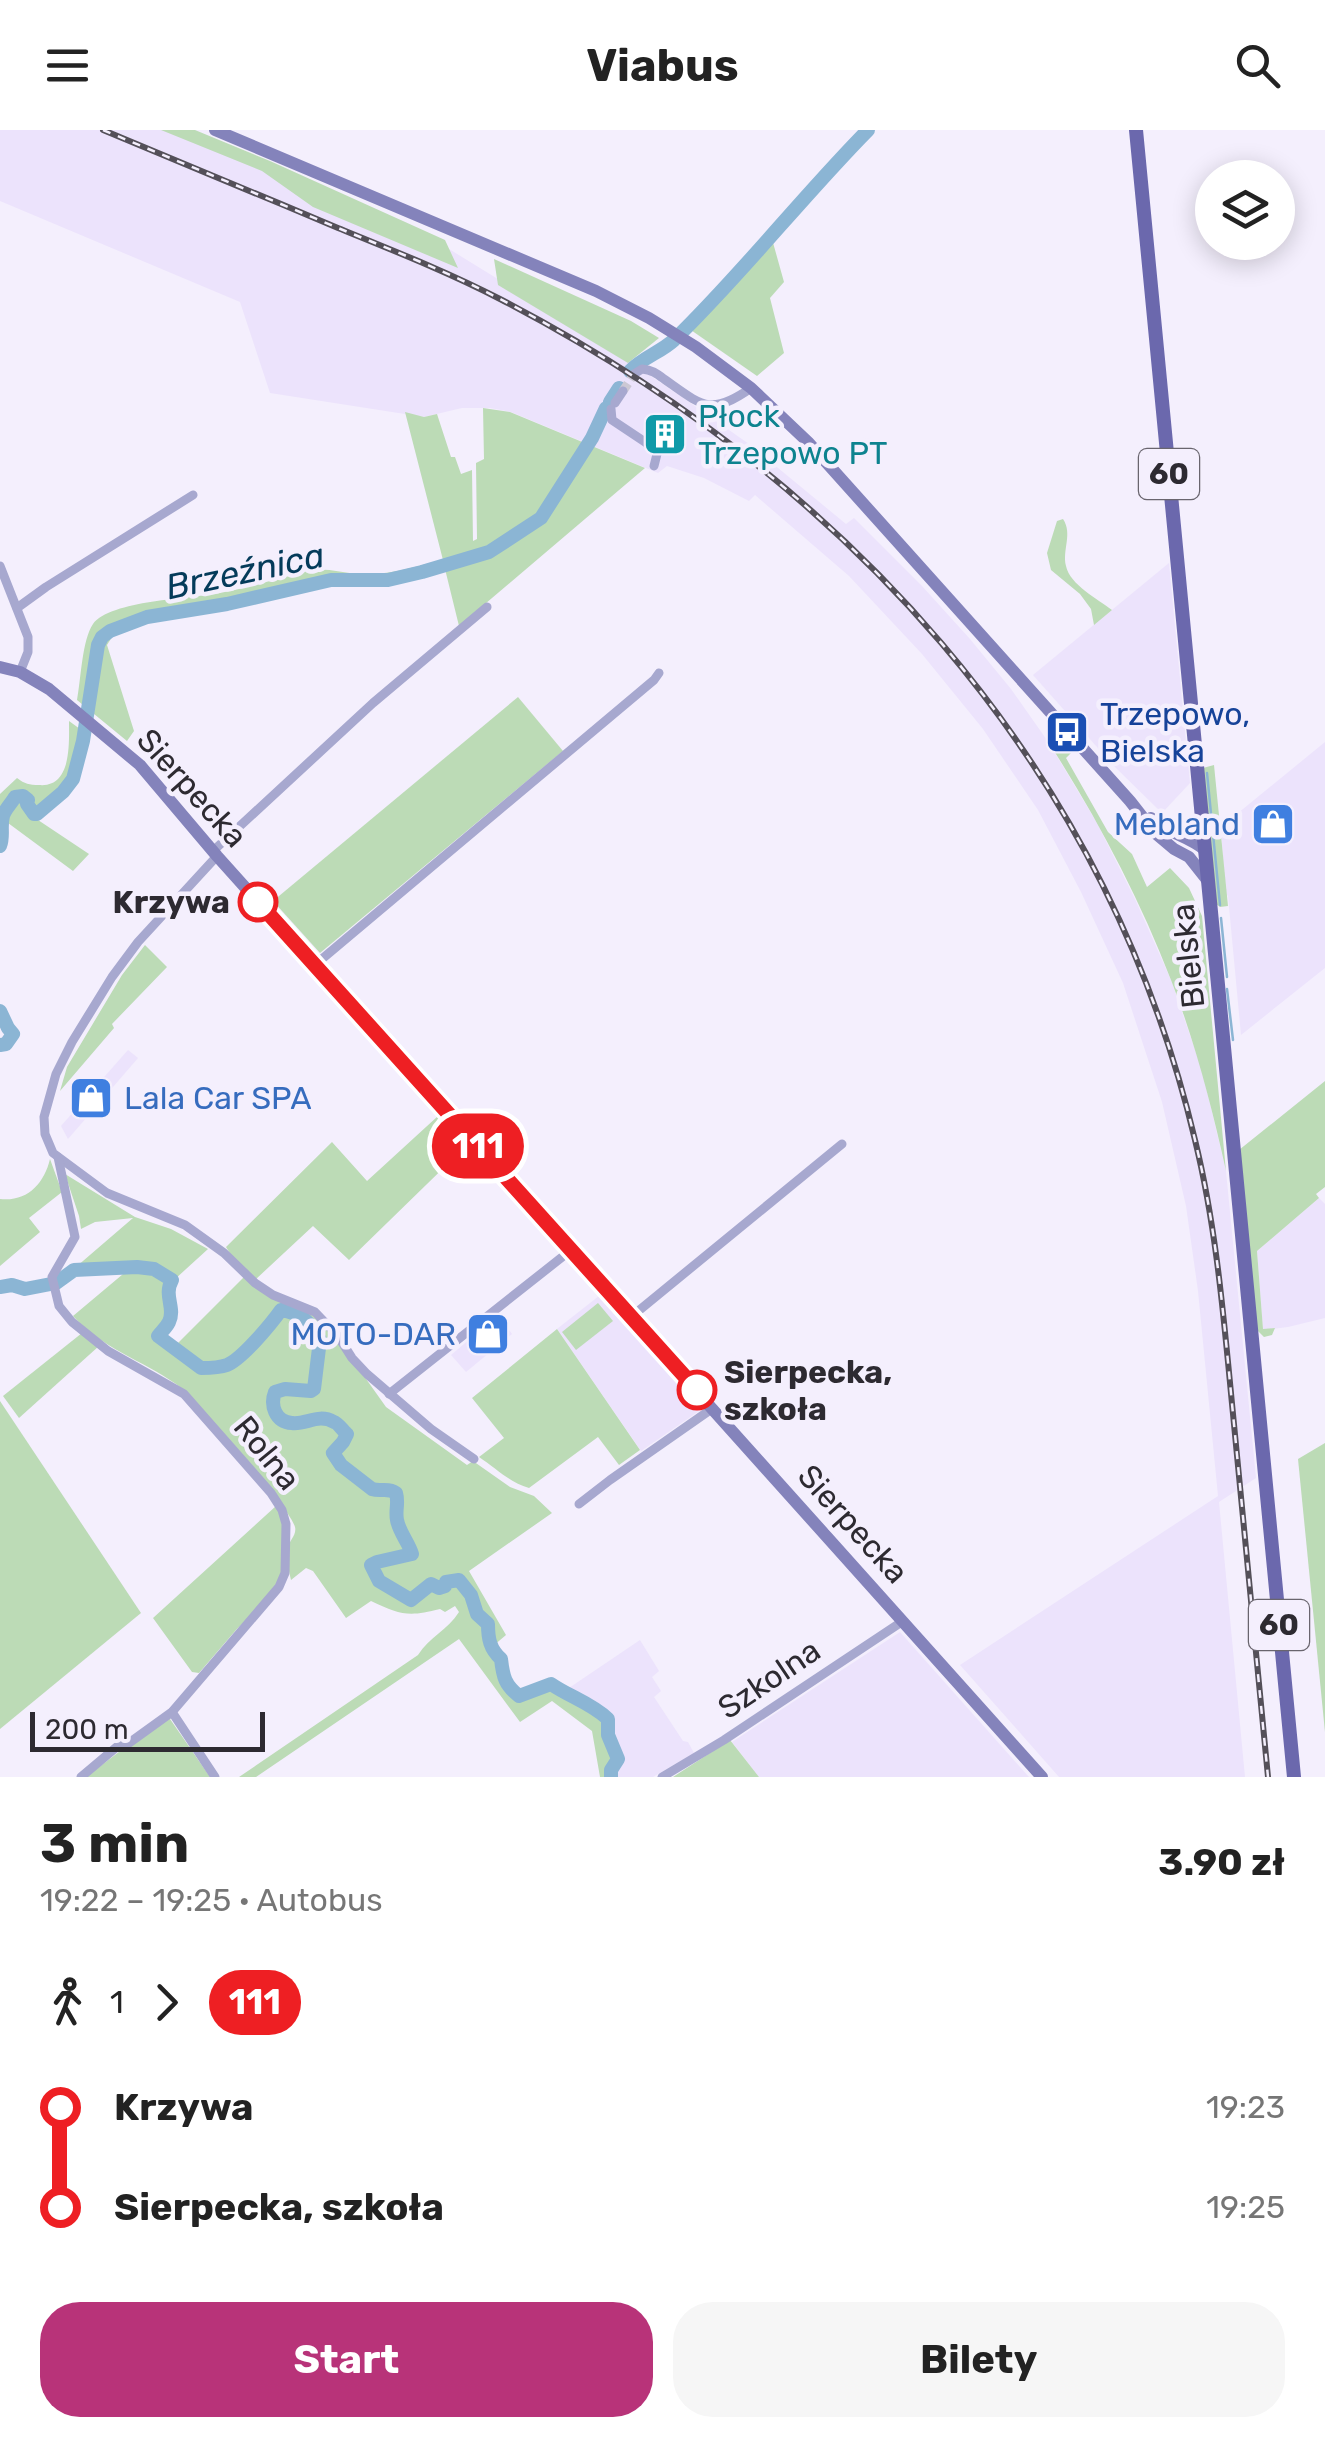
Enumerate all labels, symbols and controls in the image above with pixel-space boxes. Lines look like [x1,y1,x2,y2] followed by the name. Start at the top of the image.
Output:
[40,38,95,93] icon: menu
[1230,38,1285,93] icon: search
[586,39,739,92] text: Viabus
[1195,160,1295,260] map controls
[1195,160,1295,260] button: layers
[698,397,888,472] place label: Płock Trzepowo PT
[642,411,688,457] building icon: Płock Trzepowo PT
[1139,449,1199,499] road number: 60
[162,534,328,608] water label: Brzeźnica
[1100,695,1250,770] place label: Trzepowo, Bielska
[1044,709,1090,755] bus stop icon: Trzepowo, Bielska
[129,721,255,855] street label: Sierpecka
[1250,801,1296,847] shop icon: Mebland
[1114,805,1240,843] place label: Mebland
[113,883,230,921] place label: Krzywa
[239,883,277,921] marker: Krzywa
[1164,902,1212,1010] street label: Bielska
[68,1075,114,1121] shop icon: Lala Car SPA
[124,1079,312,1117] place label: Lala Car SPA
[420,1114,536,1178] line badge: 111
[452,1125,504,1167] text: 111
[465,1311,511,1357] shop icon: MOTO-DAR
[290,1315,456,1353] place label: MOTO-DAR
[724,1353,892,1428] place label: Sierpecka, szkoła
[678,1371,716,1409] marker: Sierpecka, szkoła
[226,1408,308,1498] street label: Rolna
[790,1457,916,1591] street label: Sierpecka
[1249,1600,1309,1650] road number: 60
[711,1631,827,1727] street label: Szkolna
[30,1707,265,1752] scale bar
[45,1713,129,1746] text: 200 m
[40,1811,189,1876] text: 3 min
[1158,1839,1285,1885] text: 3.90 zł
[40,1881,383,1919] text: 19:22 – 19:25 · Autobus
[40,1975,95,2030] icon: walk
[139,1975,194,2030] icon: forward
[229,1981,281,2023] text: 111
[110,1983,124,2021] text: 1
[114,2084,254,2130] text: Krzywa
[1206,2088,1285,2126] text: 19:23
[114,2184,444,2230] text: Sierpecka, szkoła
[1206,2188,1285,2226] text: 19:25
[40,2302,653,2417] button: Start
[673,2302,1285,2417] button: Bilety

